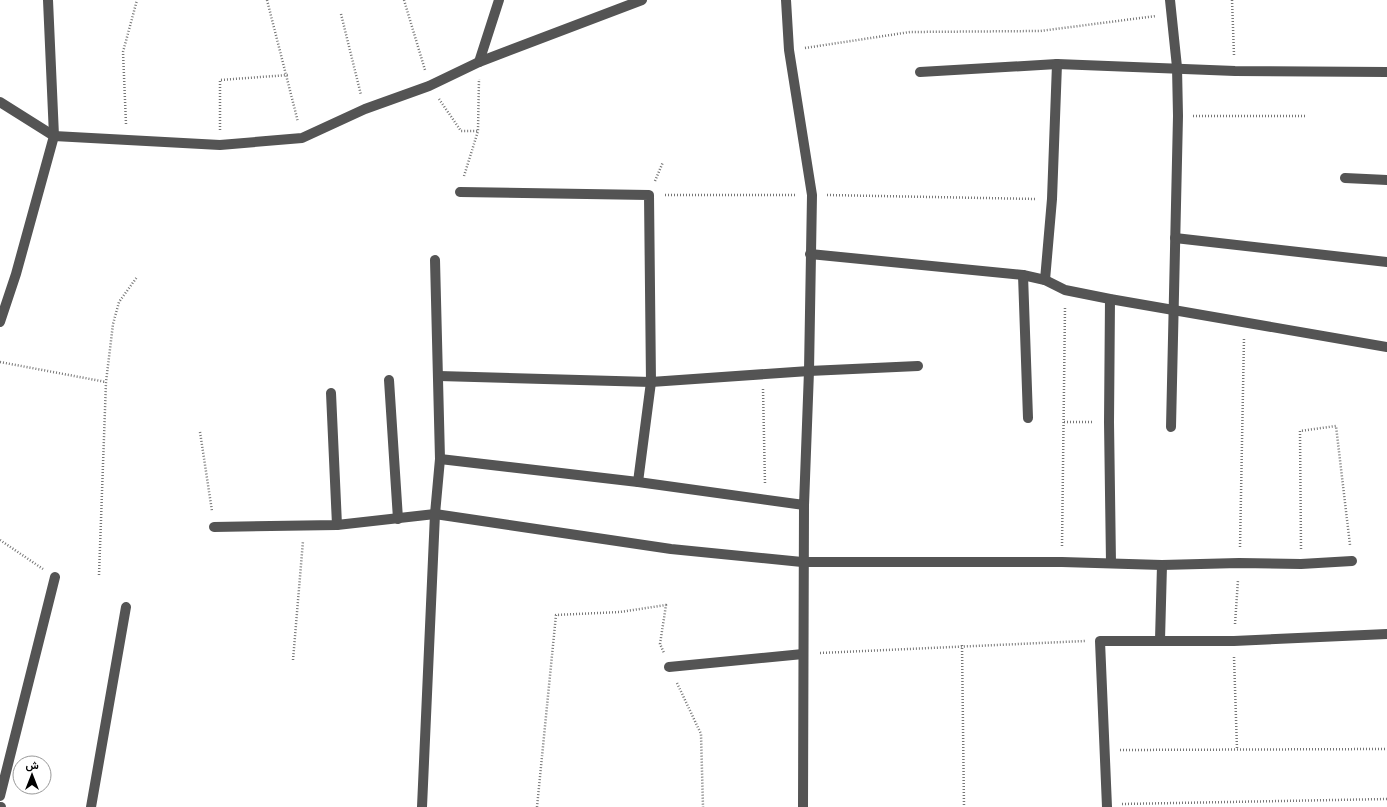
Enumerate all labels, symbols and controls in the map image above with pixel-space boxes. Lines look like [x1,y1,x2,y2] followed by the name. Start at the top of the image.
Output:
[12,755,52,795] north arrow
[25,759,39,772] text: ش

